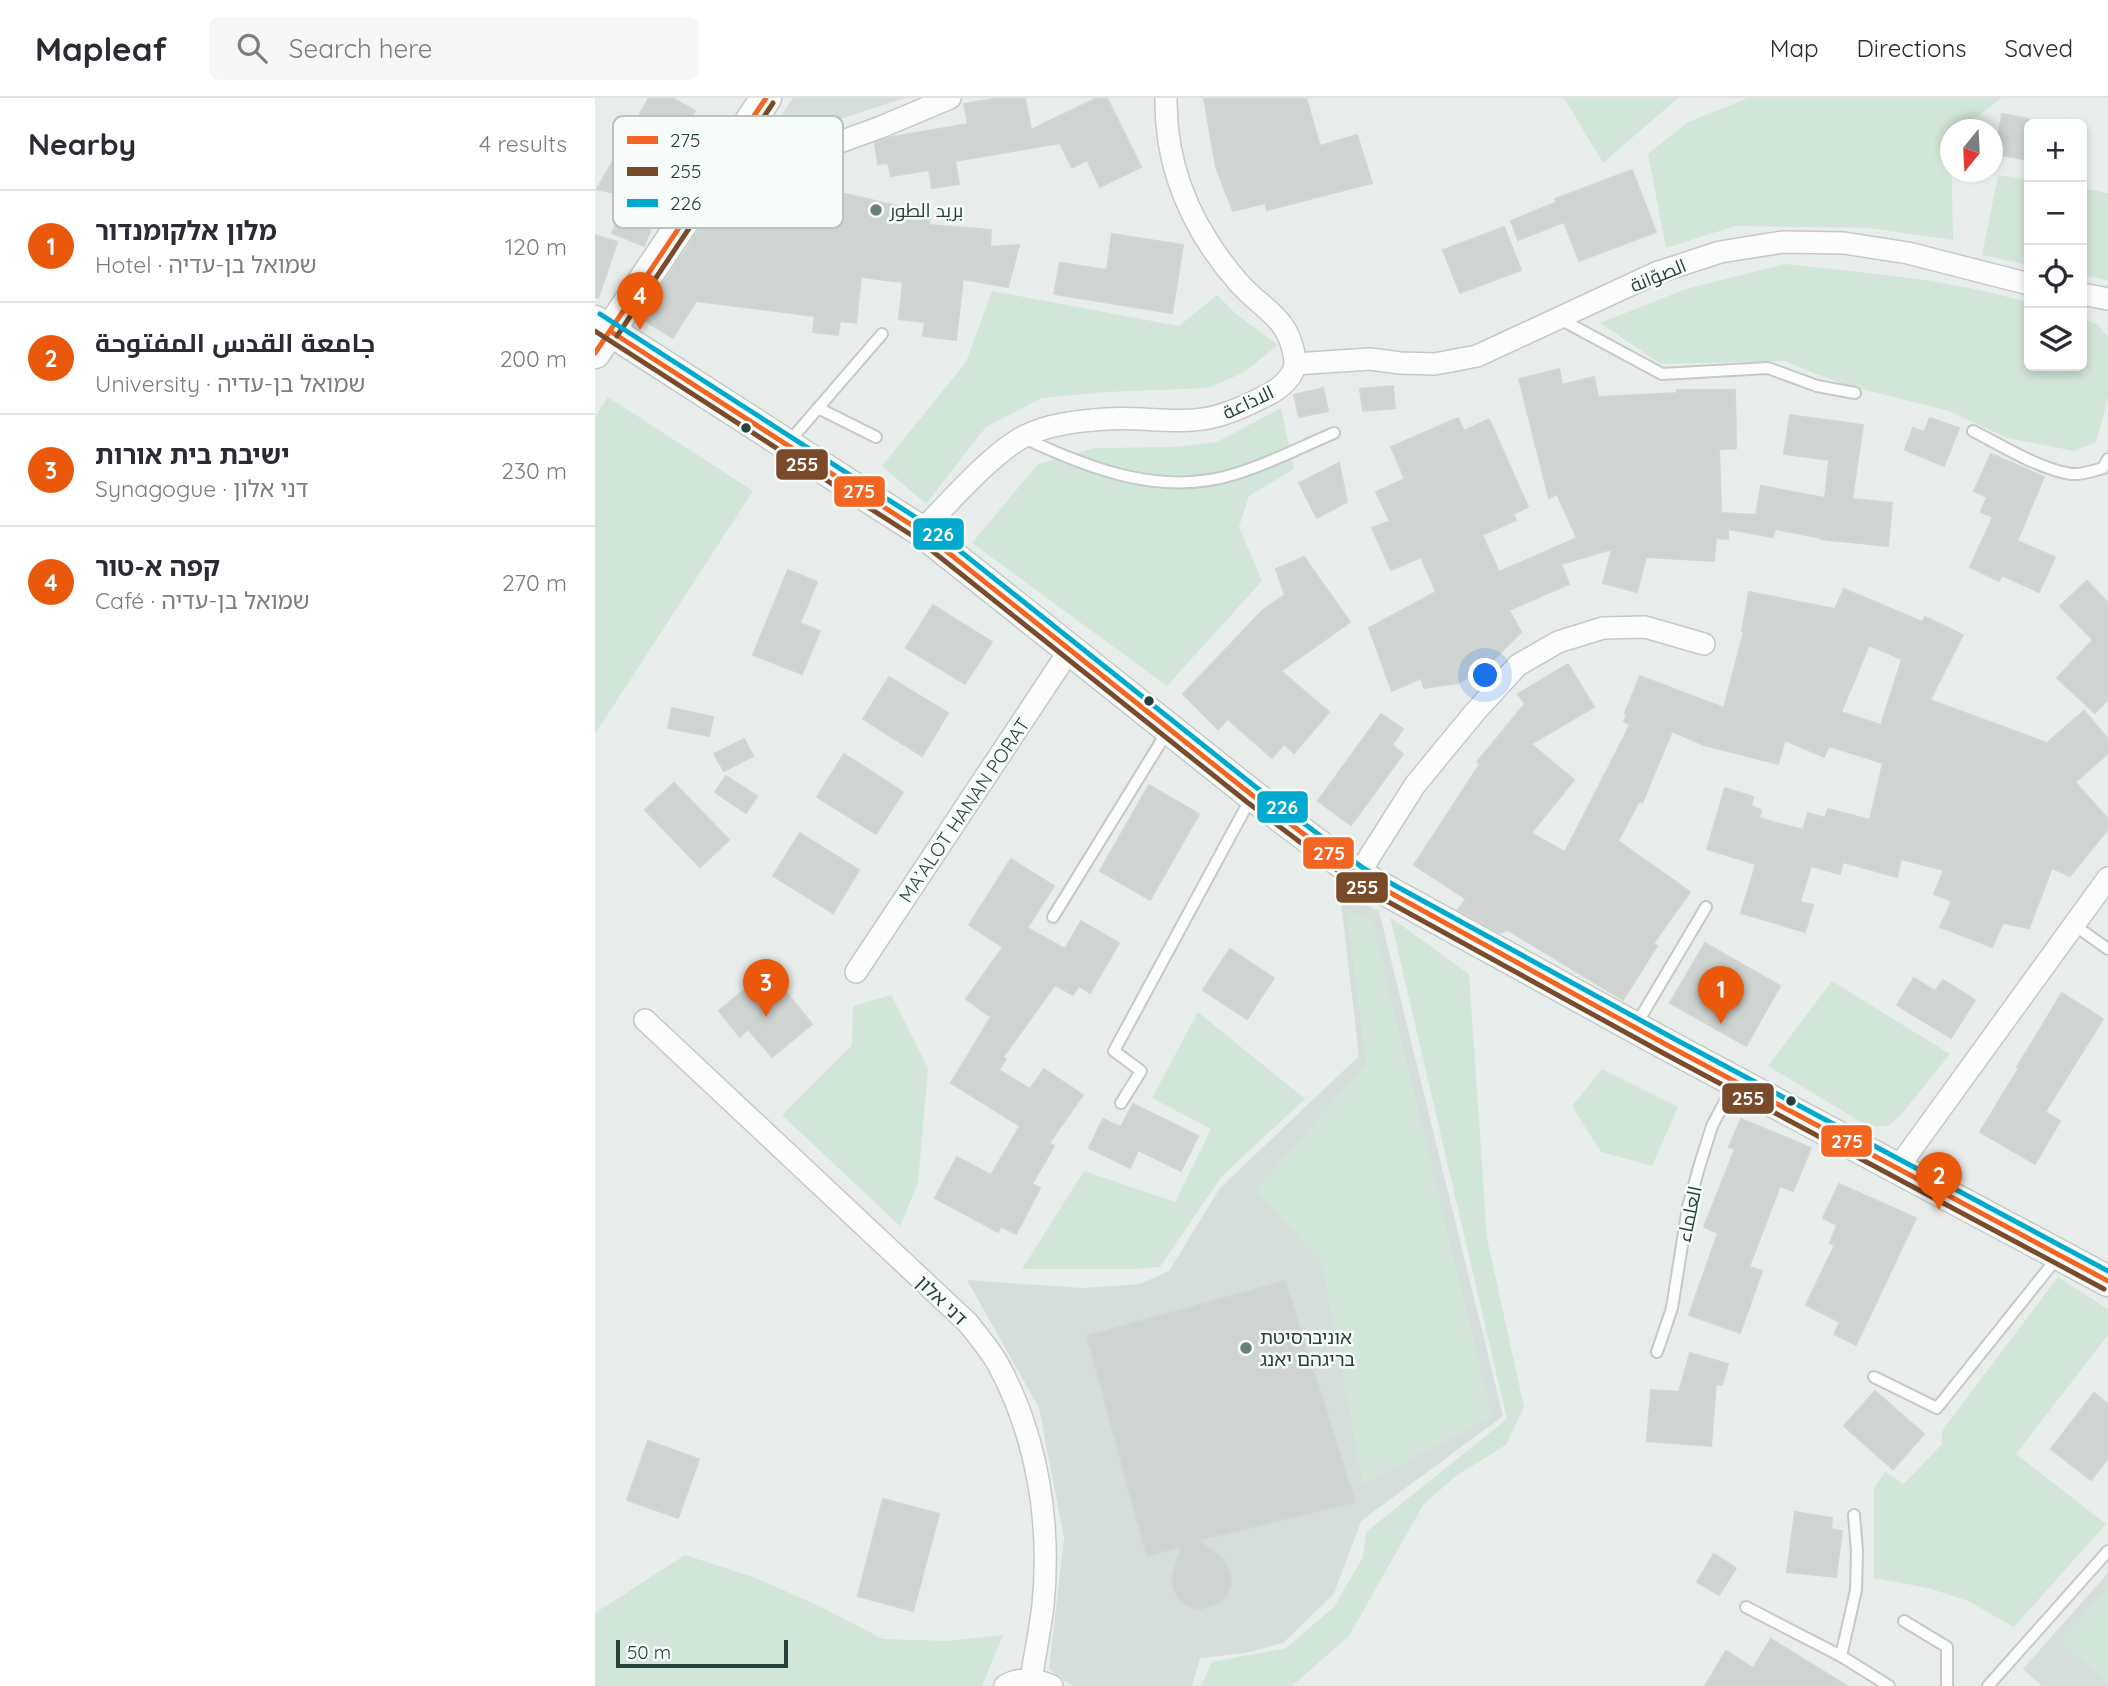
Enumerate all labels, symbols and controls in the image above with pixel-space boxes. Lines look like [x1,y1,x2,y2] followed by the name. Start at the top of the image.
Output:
[209,17,699,80] search box
[35,28,167,69] text: Mapleaf
[233,29,271,67] icon: search
[289,32,432,65] text: Search here
[1770,33,1819,63] text: Map
[1857,33,1967,63] text: Directions
[2005,33,2073,63] text: Saved
[613,116,843,228] legend
[1940,119,2003,182] north arrow
[2024,119,2087,371] map controls
[2024,119,2087,182] button: +
[28,125,136,163] text: Nearby
[670,128,700,152] text: 275
[479,129,567,158] text: 4 results
[670,159,701,183] text: 255
[2024,182,2087,245] button: −
[670,191,701,215] text: 226
[889,198,963,222] place label: بريد الطور
[868,202,884,218] marker: بريد الطور
[95,214,277,247] text: מלון אלקומנדור
[47,232,55,261] text: 1
[505,232,567,261] text: 120 m
[2024,245,2087,308] button: locate
[95,250,317,279] text: Hotel · שמואל בן-עדיה
[1626,253,1690,297] street label: الصوّانة
[617,272,663,330] pin: 4
[2024,308,2087,371] button: layers
[95,326,375,359] text: جامعة القدس المفتوحة
[44,344,58,373] text: 2
[500,344,567,373] text: 200 m
[95,369,365,398] text: University · שמואל בן-עדיה
[1219,380,1277,424] street label: الاذاعة
[739,421,753,435] unlabelled marker
[95,438,290,471] text: ישיבת בית אורות
[775,448,829,481] line badge: 255
[786,452,818,476] text: 255
[45,456,57,485] text: 3
[501,456,567,485] text: 230 m
[95,474,308,503] text: Synagogue · דני אלון
[833,475,886,508] line badge: 275
[843,479,875,503] text: 275
[912,517,965,551] line badge: 226
[922,522,954,546] text: 226
[95,550,220,583] text: קפה א-טור
[44,568,58,597] text: 4
[502,568,567,597] text: 270 m
[95,586,310,615] text: Café · שמואל בן-עדיה
[1468,658,1502,692] your location
[1142,694,1156,708] unlabelled marker
[893,713,1035,907] street label: MA’ALOT HANAN PORAT
[1256,790,1309,824] line badge: 226
[1266,795,1298,819] text: 226
[1302,836,1355,870] line badge: 275
[1313,841,1345,865] text: 275
[1335,871,1389,904] line badge: 255
[1346,875,1378,899] text: 255
[743,959,789,1017] pin: 3
[1698,966,1744,1024] pin: 1
[1721,1082,1775,1115] line badge: 255
[1732,1086,1764,1110] text: 255
[1784,1094,1798,1108] unlabelled marker
[1820,1124,1873,1158] line badge: 275
[1831,1129,1863,1153] text: 275
[1916,1152,1962,1210] pin: 2
[1671,1184,1707,1244] street label: العلماء
[911,1270,973,1330] street label: דני אלון
[1260,1325,1355,1371] place label: אוניברסיטת בריגהם יאנג
[1238,1340,1254,1356] marker: אוניברסיטת בריגהם יאנג
[616,1637,787,1669] scale bar
[627,1640,671,1664] text: 50 m

